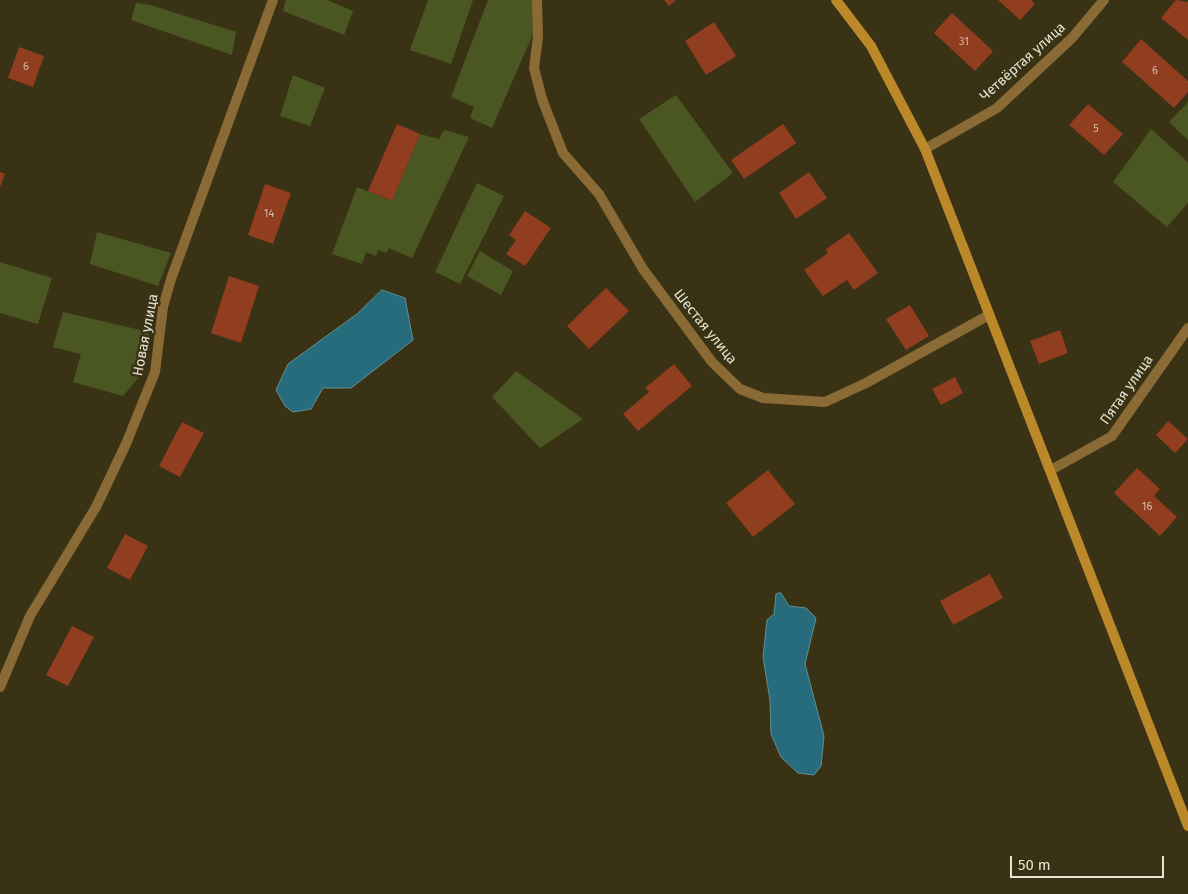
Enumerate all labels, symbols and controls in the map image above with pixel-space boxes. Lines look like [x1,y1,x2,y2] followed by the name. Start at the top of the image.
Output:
[977,19,1069,105] street label: Четвёртая улица
[959,35,969,49] house number: 31
[23,60,29,74] house number: 6
[1152,64,1158,78] house number: 6
[1093,122,1099,136] house number: 5
[264,207,274,221] house number: 14
[670,286,740,368] street label: Шестая улица
[130,292,162,378] street label: Новая улица
[1097,352,1157,428] street label: Пятая улица
[1142,500,1152,514] house number: 16
[1013,846,1167,878] scale bar
[1018,856,1051,874] text: 50 m

